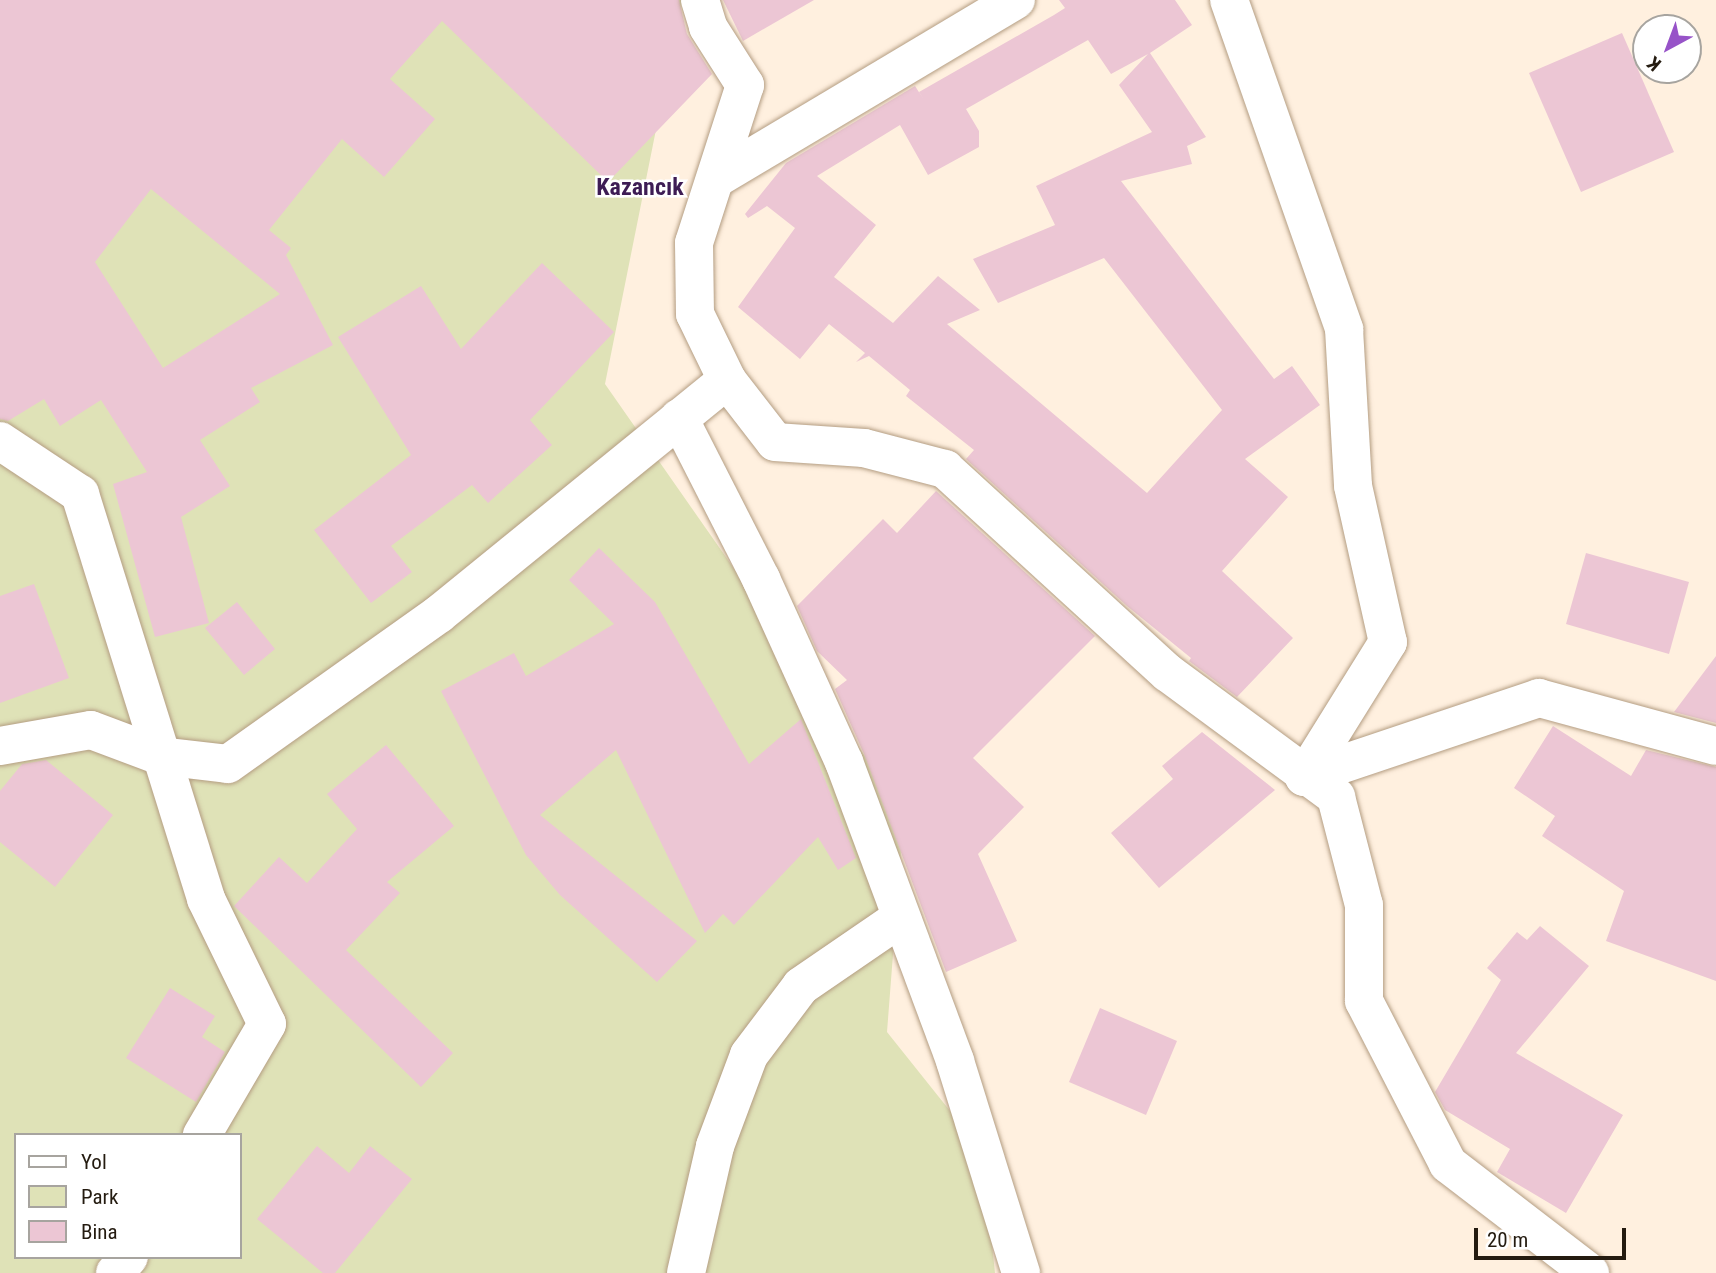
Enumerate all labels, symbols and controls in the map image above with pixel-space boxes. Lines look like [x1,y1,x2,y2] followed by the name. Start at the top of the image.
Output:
[1632,14,1702,84] north arrow
[1643,52,1666,76] text: K
[596,174,684,202] district label: Kazancık
[14,1133,242,1259] legend
[81,1150,107,1174] text: Yol
[81,1185,118,1209] text: Park
[1478,1214,1630,1258] scale bar
[81,1220,118,1244] text: Bina
[1487,1228,1528,1252] text: 20 m

